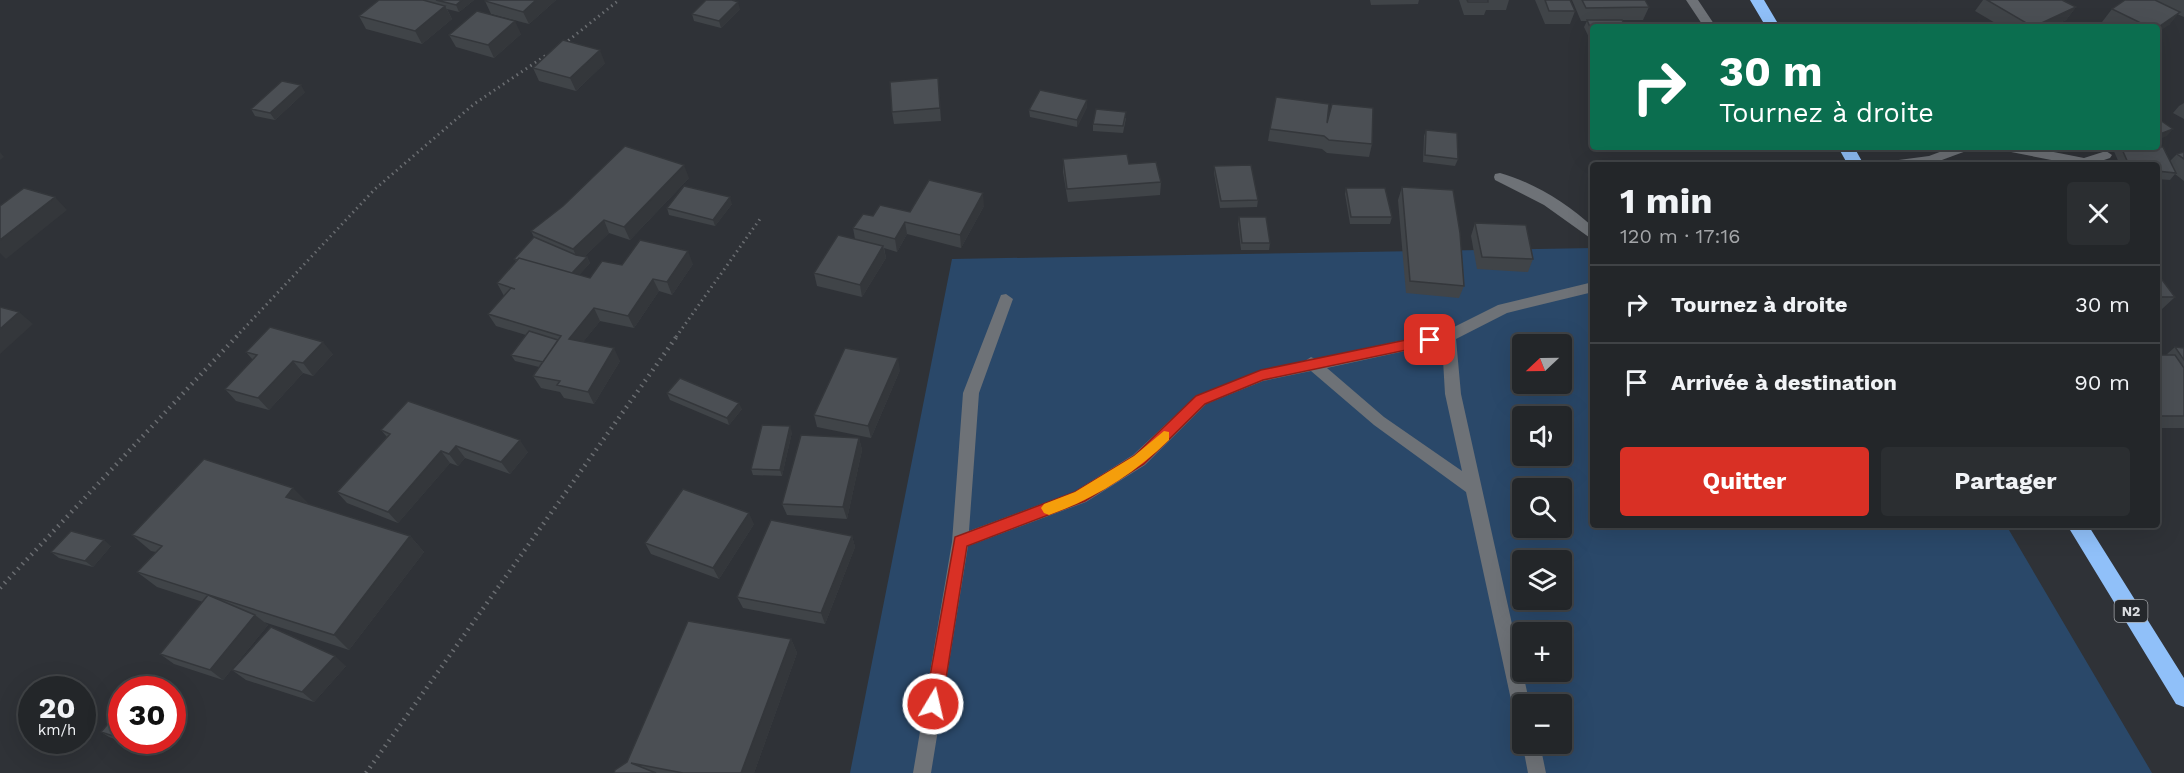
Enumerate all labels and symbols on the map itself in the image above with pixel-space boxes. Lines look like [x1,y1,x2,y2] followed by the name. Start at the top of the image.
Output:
[1404,314,1455,365] pin
[1512,334,1572,394] north arrow
[2114,600,2148,622] road number: N2
[901,672,965,736] position arrow
[108,676,186,754] speed limit sign: 30

